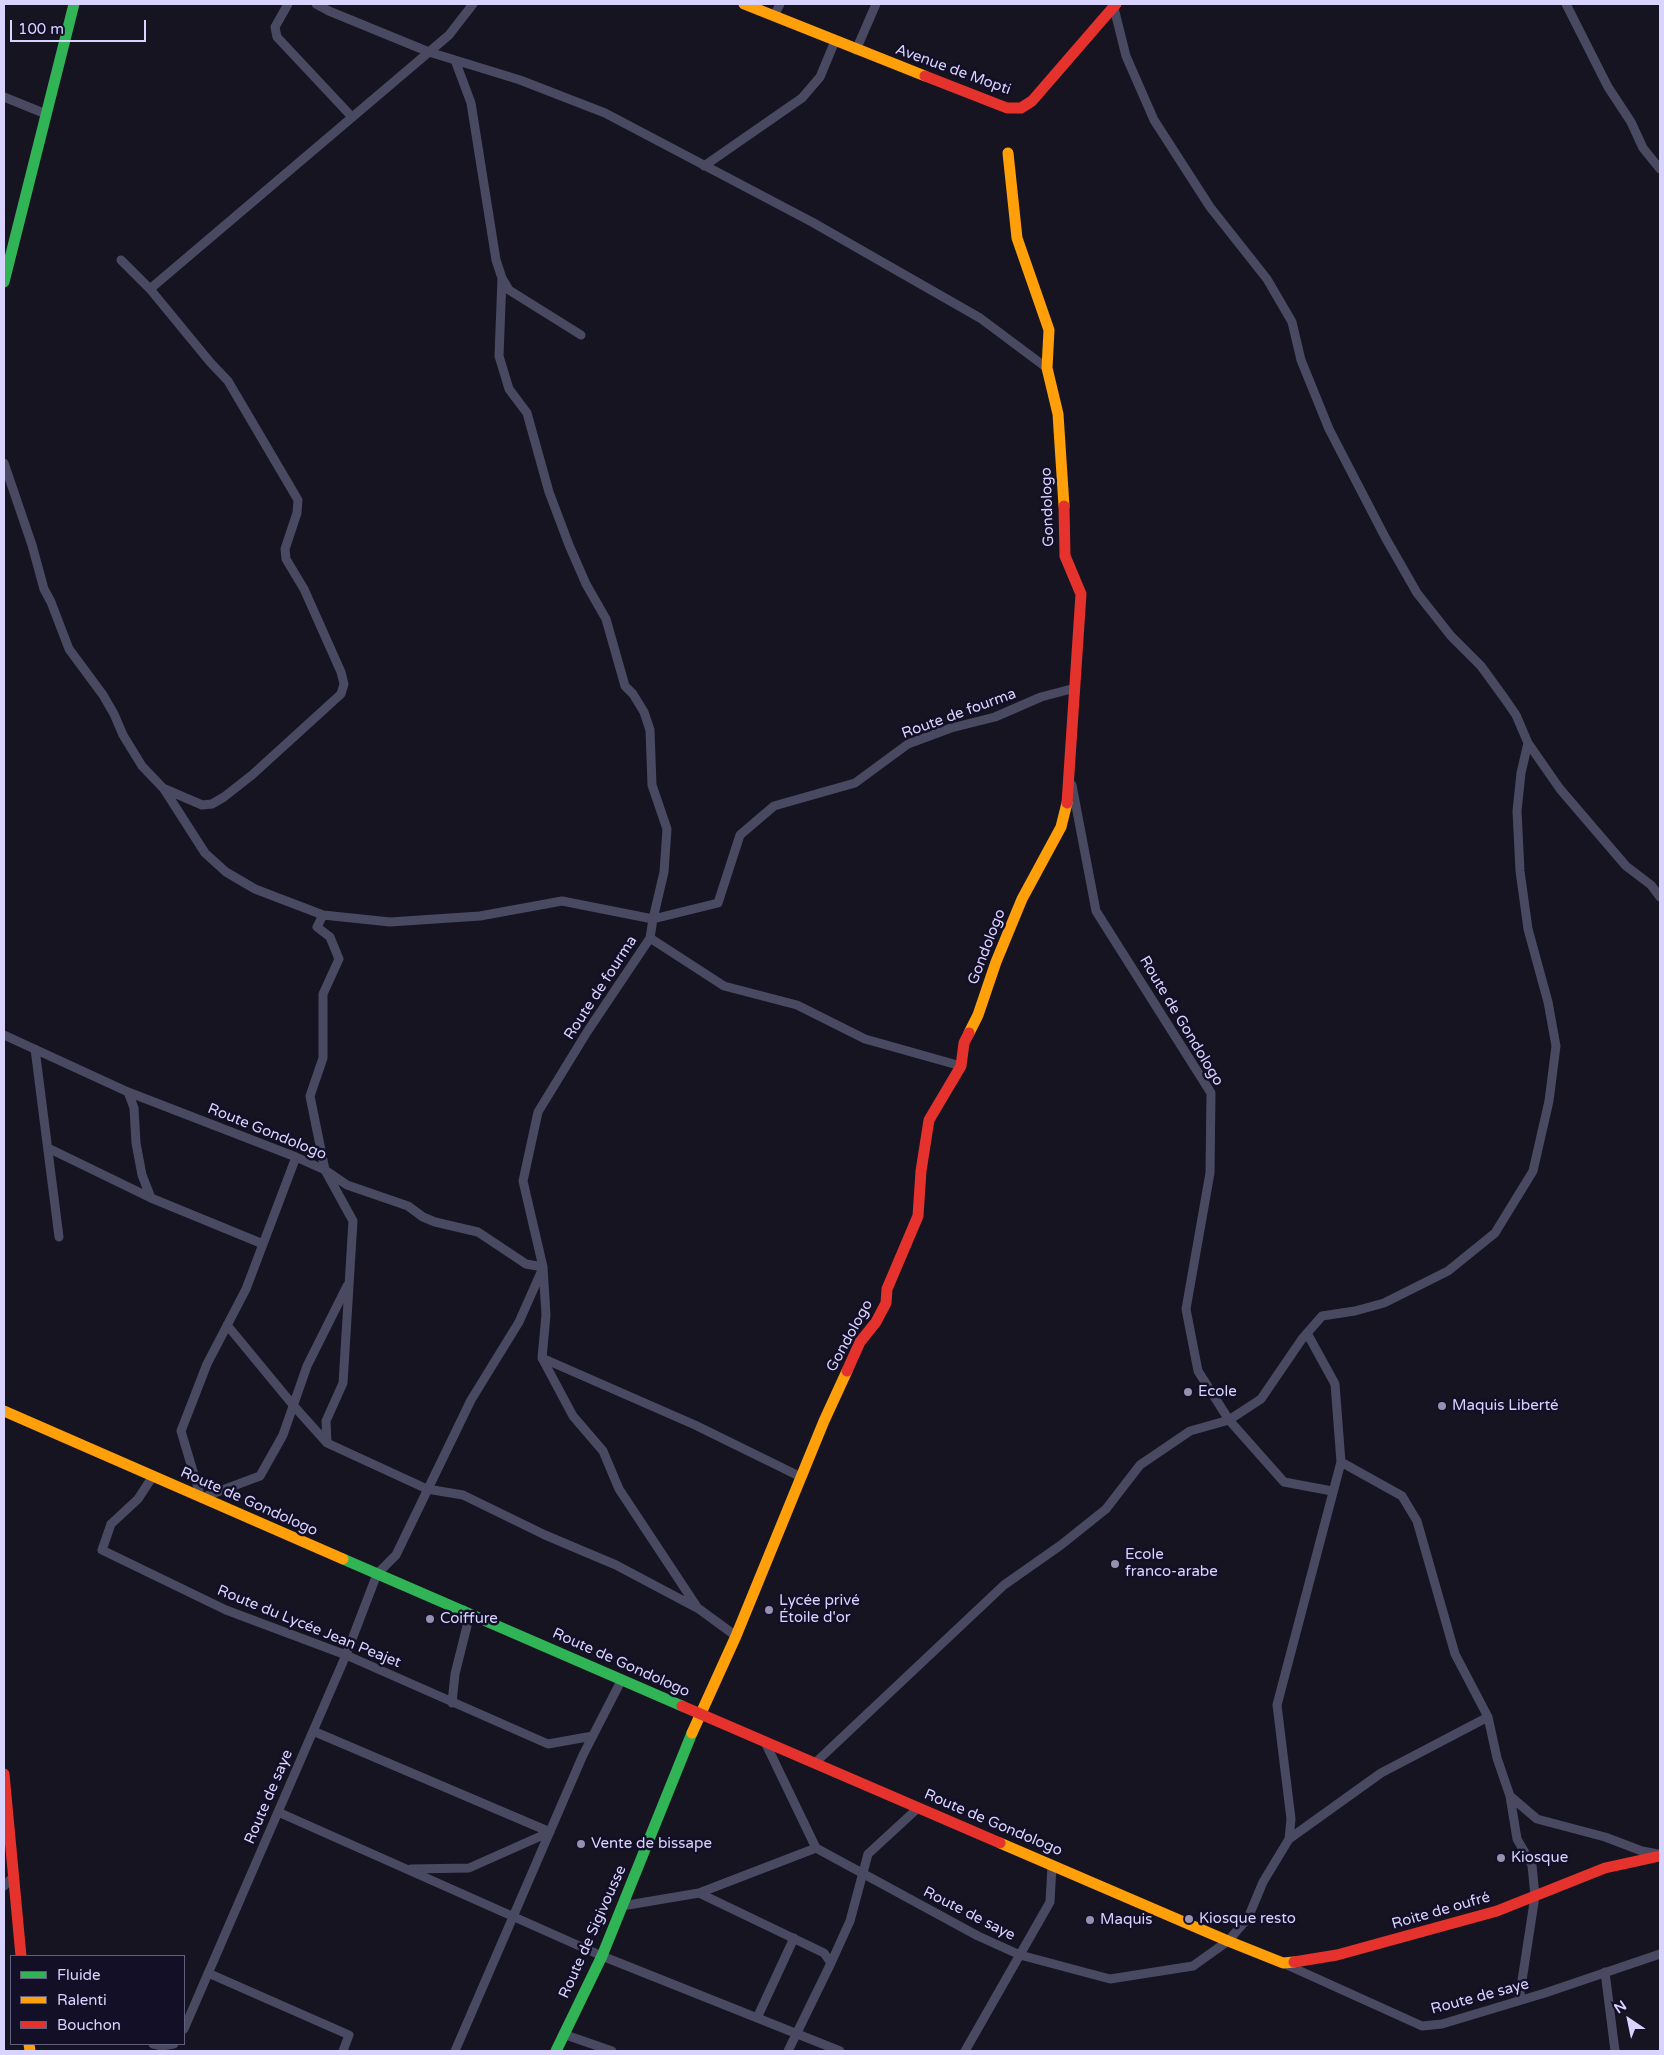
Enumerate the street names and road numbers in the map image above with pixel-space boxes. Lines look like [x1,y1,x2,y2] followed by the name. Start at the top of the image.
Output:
[893,41,1013,99] street label: Avenue de Mopti
[1038,467,1058,547] street label: Gondologo
[899,685,1019,743] street label: Route de fourma
[964,907,1010,987] street label: Gondologo
[561,933,641,1043] street label: Route de fourma
[1135,953,1227,1089] street label: Route de Gondologo
[205,1100,329,1164] street label: Route Gondologo
[823,1297,877,1375] street label: Gondologo
[178,1464,320,1540] street label: Route de Gondologo
[214,1582,404,1672] street label: Route du Lycée Jean Peajet
[550,1625,692,1701] street label: Route de Gondologo
[241,1747,297,1847] street label: Route de saye
[921,1786,1065,1860] street label: Route de Gondologo
[556,1863,630,2001] street label: Route de Sigivousse
[920,1883,1018,1945] street label: Route de saye
[1390,1888,1492,1934] street label: Roite de oufré
[1429,1975,1531,2019] street label: Route de saye

